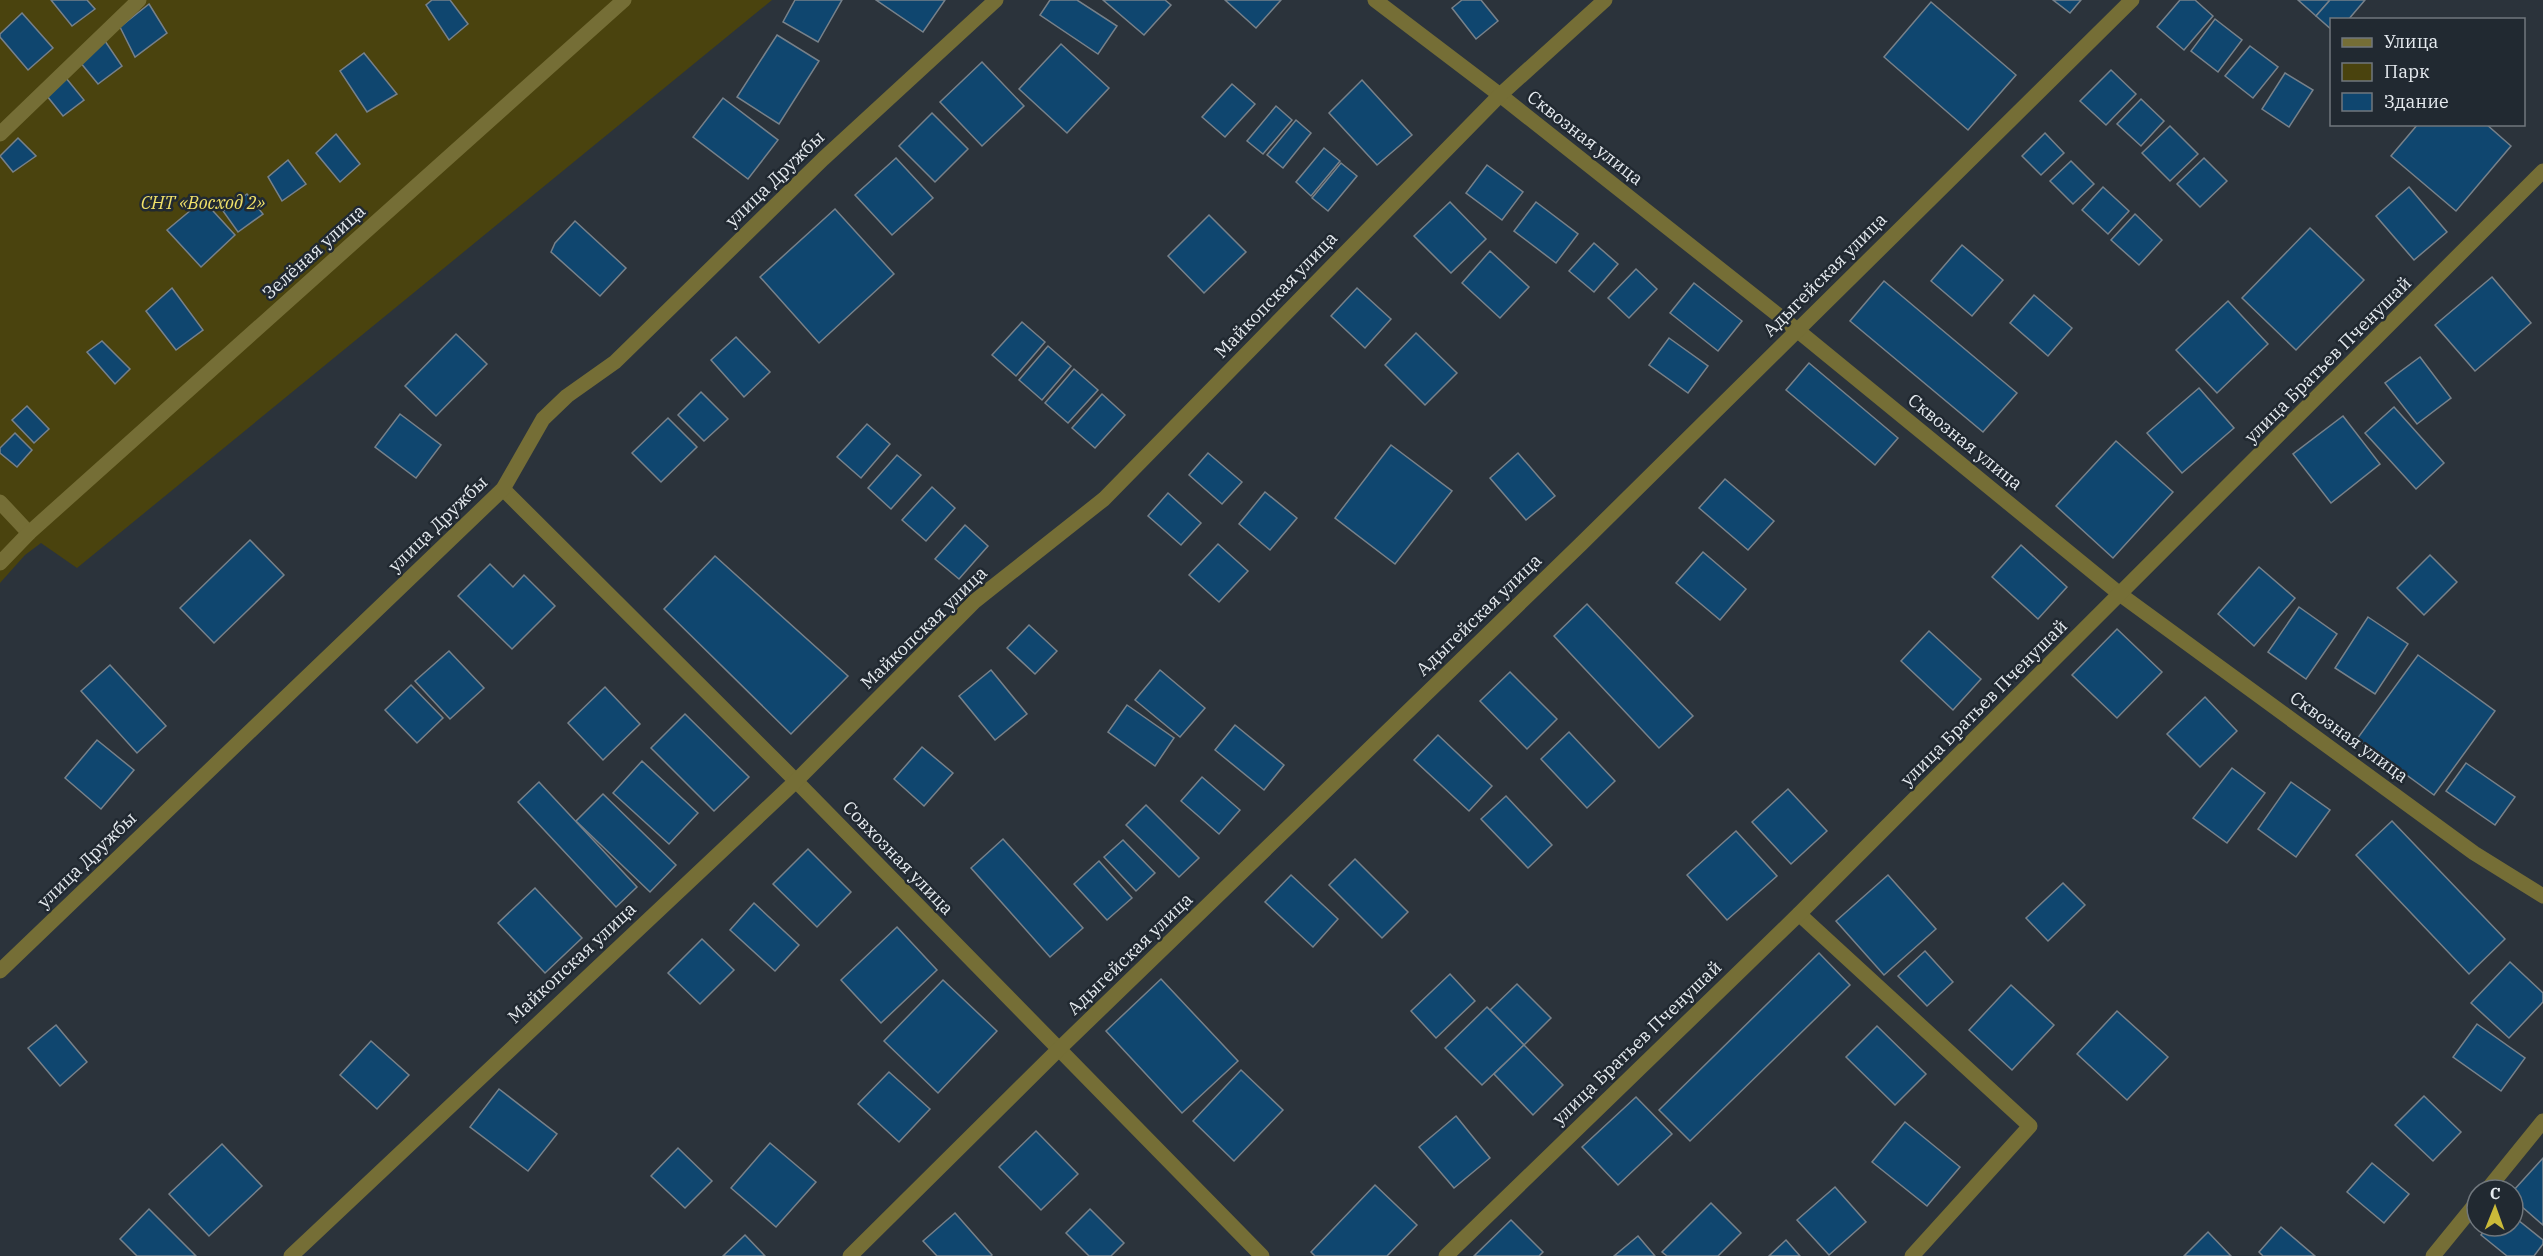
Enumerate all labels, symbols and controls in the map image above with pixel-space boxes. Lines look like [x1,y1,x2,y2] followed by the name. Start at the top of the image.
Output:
[2330,18,2525,126] legend
[2384,30,2439,53] text: Улица
[2384,60,2430,83] text: Парк
[1523,85,1648,190] street label: Сквозная улица
[2384,90,2449,113] text: Здание
[720,126,829,232] street label: улица Дружбы
[141,191,265,214] park label: СНТ «Восход 2»
[257,199,370,304] street label: Зелёная улица
[1758,208,1892,341] street label: Адыгейская улица
[1209,226,1342,363] street label: Майкопская улица
[2239,271,2416,448] street label: улица Братьев Пченушай
[1903,388,2027,495] street label: Сквозная улица
[383,471,492,577] street label: улица Дружбы
[1411,549,1546,681] street label: Адыгейская улица
[856,561,992,694] street label: Майкопская улица
[1895,614,2072,791] street label: улица Братьев Пченушай
[2285,686,2413,787] street label: Сквозная улица
[838,796,959,920] street label: Совхозная улица
[32,807,141,913] street label: улица Дружбы
[1062,888,1197,1020] street label: Адыгейская улица
[503,897,641,1028] street label: Майкопская улица
[1547,956,1726,1130] street label: улица Братьев Пченушай
[2465,1178,2525,1238] north arrow
[2490,1183,2501,1203] text: С

